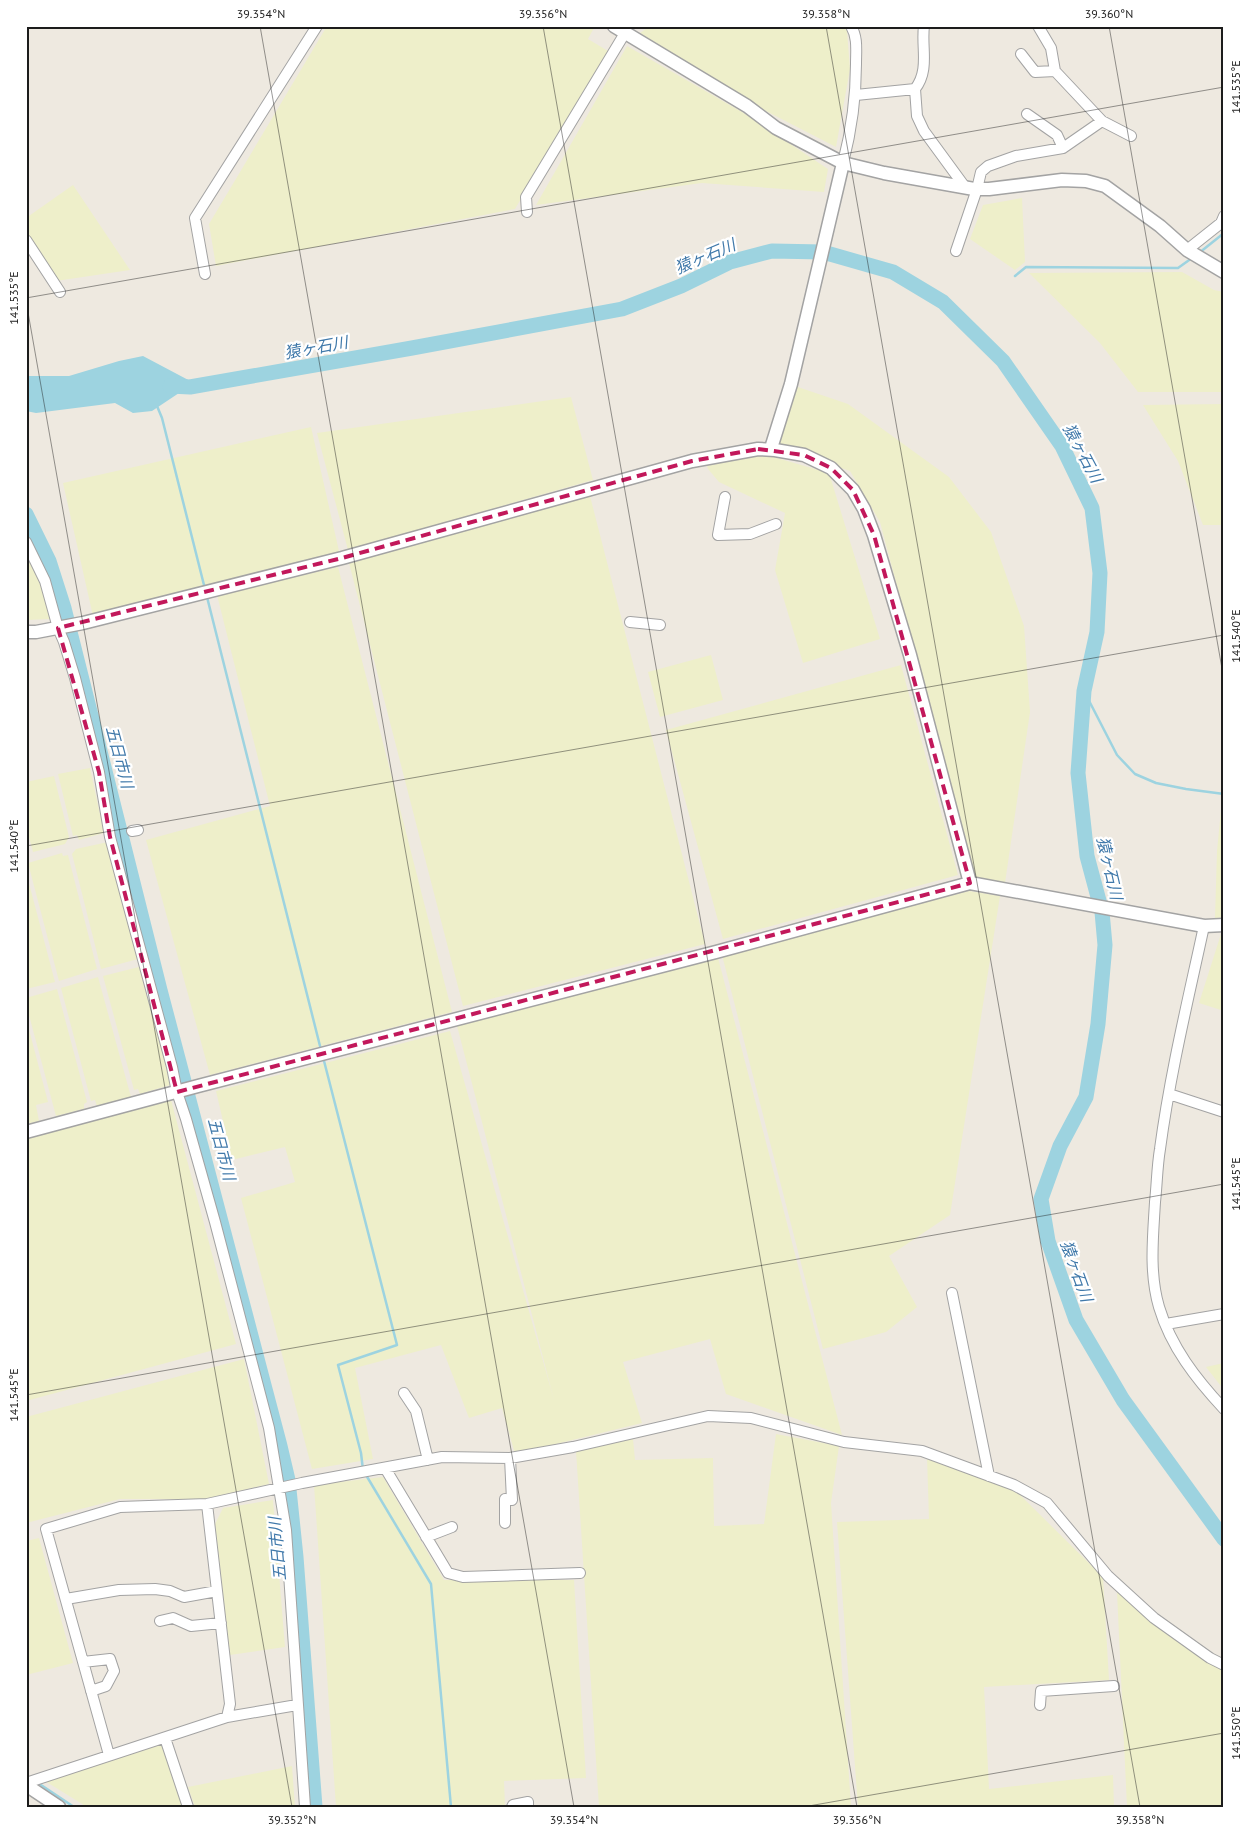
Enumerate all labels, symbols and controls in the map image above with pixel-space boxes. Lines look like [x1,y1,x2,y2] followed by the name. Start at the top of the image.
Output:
[237,6,285,21] text: 39.354°N
[519,6,567,21] text: 39.356°N
[802,6,850,21] text: 39.358°N
[1085,6,1133,21] text: 39.360°N
[1228,60,1243,114] text: 141.535°E
[672,234,740,278] water label: 猿ヶ石川
[6,271,21,325] text: 141.535°E
[283,331,351,362] water label: 猿ヶ石川
[1059,420,1108,488] water label: 猿ヶ石川
[1228,609,1243,663] text: 141.540°E
[102,723,138,792] water label: 五日市川
[6,819,21,873] text: 141.540°E
[1093,835,1127,903] water label: 猿ヶ石川
[204,1115,240,1184] water label: 五日市川
[1228,1157,1243,1211] text: 141.545°E
[1057,1238,1098,1306] water label: 猿ヶ石川
[6,1368,21,1422] text: 141.545°E
[264,1514,290,1582] water label: 五日市川
[1228,1706,1243,1760] text: 141.550°E
[268,1812,316,1827] text: 39.352°N
[550,1812,598,1827] text: 39.354°N
[833,1812,881,1827] text: 39.356°N
[1116,1812,1164,1827] text: 39.358°N

